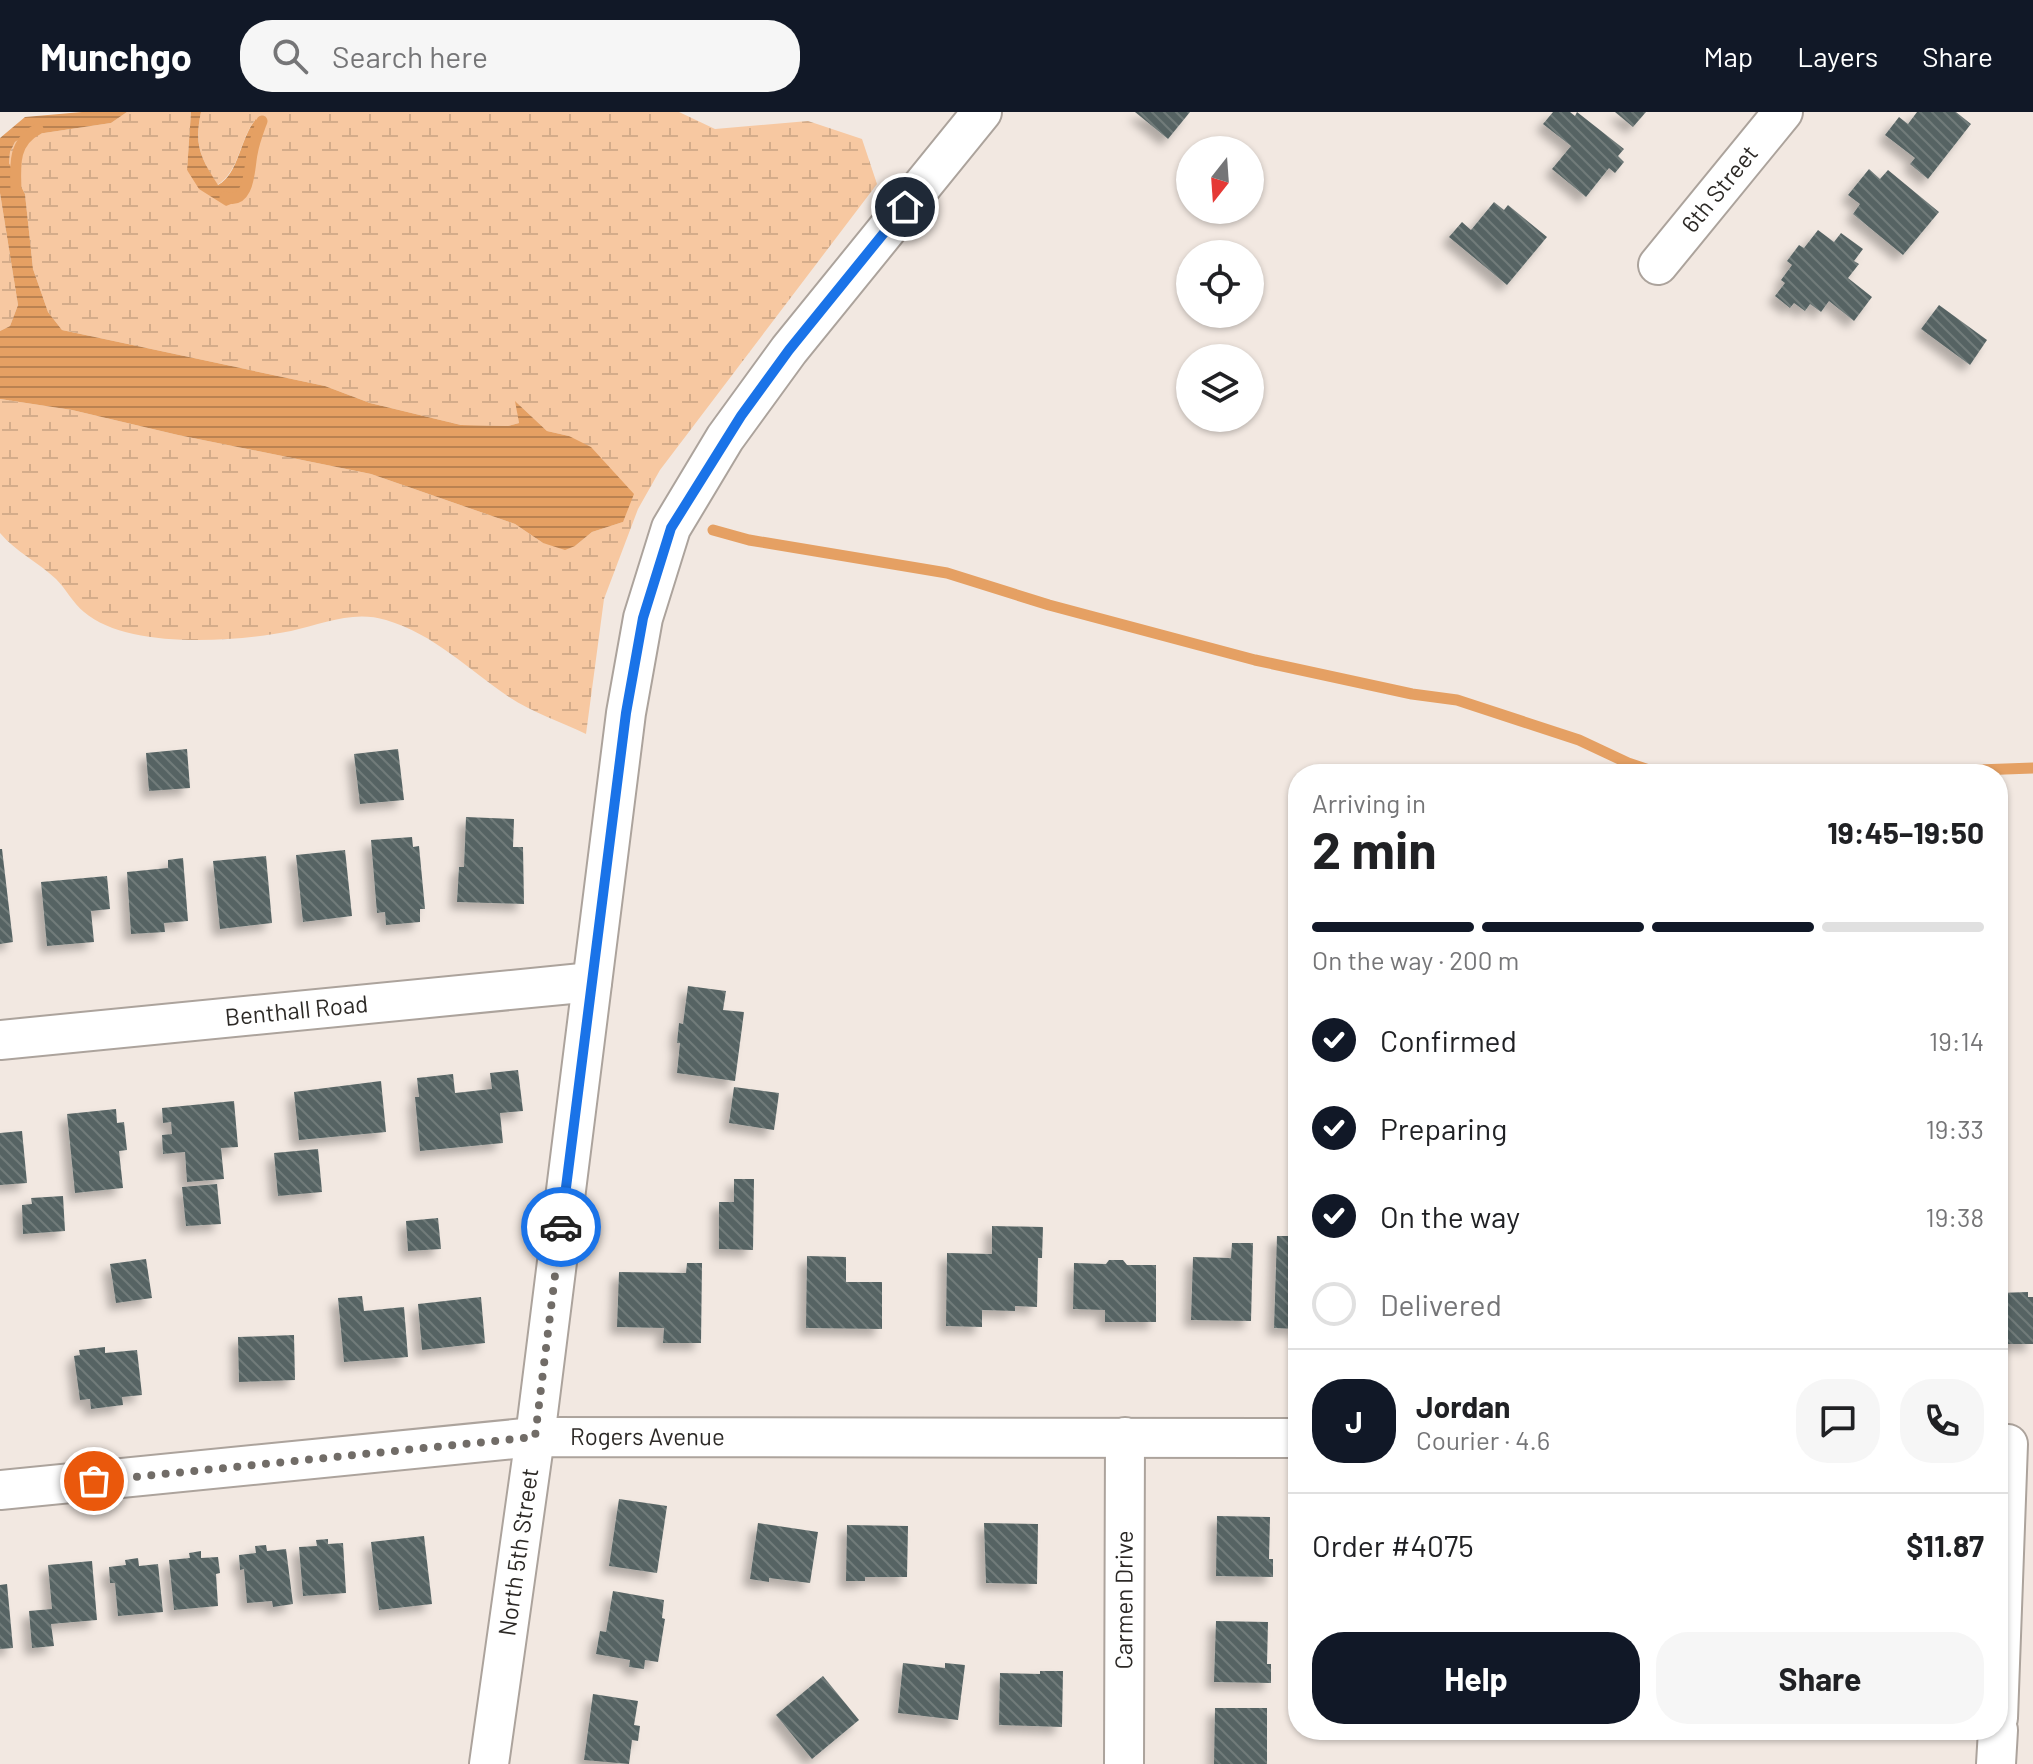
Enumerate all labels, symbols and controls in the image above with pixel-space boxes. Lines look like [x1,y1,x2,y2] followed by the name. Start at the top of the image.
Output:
[240,20,800,92] search box
[40,33,192,79] text: Munchgo
[268,34,312,78] icon: search
[332,38,488,74] text: Search here
[1703,39,1753,73] text: Map
[1797,39,1878,73] text: Layers
[1922,39,1993,73] text: Share
[1176,136,1264,224] north arrow
[1176,136,1264,432] map controls
[1675,139,1763,238] street label: 6th Street
[871,173,939,241] pin
[883,185,927,229] icon: home
[1176,240,1264,328] button: locate
[1176,344,1264,432] button: layers
[1312,787,1426,818] text: Arriving in
[1827,814,1984,850] text: 19:45–19:50
[1312,817,1437,879] text: 2 min
[1312,944,1519,975] text: On the way · 200 m
[224,988,369,1031] street label: Benthall Road
[1312,1018,1356,1062] icon: check
[1380,1022,1517,1058] text: Confirmed
[1929,1025,1984,1056] text: 19:14
[1312,1106,1356,1150] icon: check
[1380,1110,1507,1146] text: Preparing
[1926,1113,1984,1144] text: 19:33
[521,1187,601,1267] courier
[1312,1194,1356,1238] icon: check
[1380,1198,1520,1234] text: On the way
[1926,1201,1984,1232] text: 19:38
[539,1205,583,1249] icon: car
[1380,1286,1502,1322] text: Delivered
[1796,1379,1880,1463] button: chat
[1900,1379,1984,1463] button: phone
[1416,1388,1511,1424] text: Jordan
[1345,1403,1363,1439] text: J
[570,1421,725,1450] street label: Rogers Avenue
[1416,1424,1550,1455] text: Courier · 4.6
[60,1447,128,1515] pin
[72,1459,116,1503] icon: bag
[491,1466,543,1638] street label: North 5th Street
[1312,1527,1474,1563] text: Order #4075
[1906,1527,1984,1563] text: $11.87
[1108,1530,1138,1670] street label: Carmen Drive
[1312,1632,1640,1724] button: Help
[1656,1632,1984,1724] button: Share

